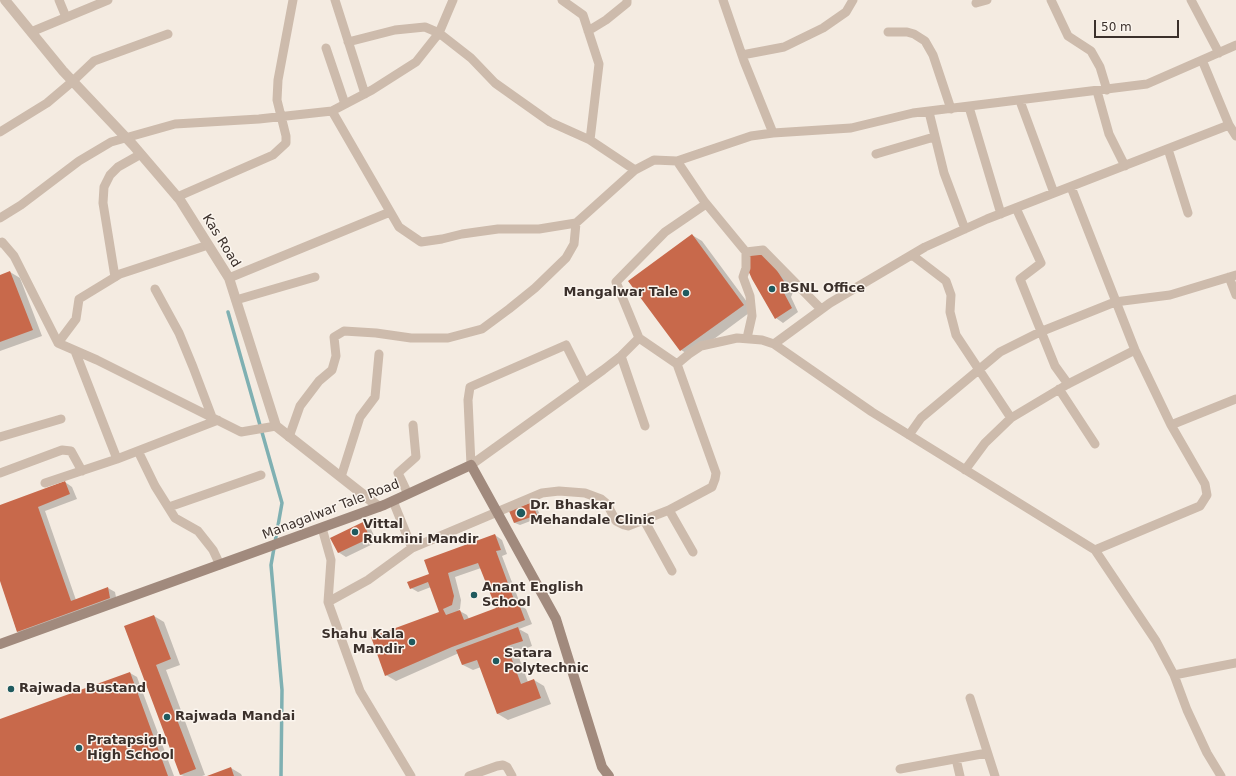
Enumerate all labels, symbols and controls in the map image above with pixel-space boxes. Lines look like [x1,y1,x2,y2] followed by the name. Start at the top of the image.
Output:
[1096,12,1181,38] scale bar
[1101,20,1132,34] text: 50 m
[199,212,243,270] street label: Kas Road
[780,281,865,297] place label: BSNL Office
[767,284,777,294] marker: BSNL Office
[564,285,678,301] place label: Mangalwar Tale
[681,288,691,298] marker: Mangalwar Tale
[260,477,402,543] street label: Managalwar Tale Road
[530,498,655,529] place label: Dr. Bhaskar Mehandale Clinic
[515,507,527,519] marker: Dr. Bhaskar Mehandale Clinic
[363,517,478,548] place label: Vittal Rukmini Mandir
[350,527,360,537] marker: Vittal Rukmini Mandir
[482,580,583,611] place label: Anant English School
[469,590,479,600] marker: Anant English School
[321,627,404,658] place label: Shahu Kala Mandir
[407,637,417,647] marker: Shahu Kala Mandir
[504,646,589,677] place label: Satara Polytechnic
[491,656,501,666] marker: Satara Polytechnic
[19,681,146,697] place label: Rajwada Bustand
[6,684,16,694] marker: Rajwada Bustand
[175,709,295,725] place label: Rajwada Mandai
[162,712,172,722] marker: Rajwada Mandai
[87,733,174,764] place label: Pratapsigh High School
[74,743,84,753] marker: Pratapsigh High School

